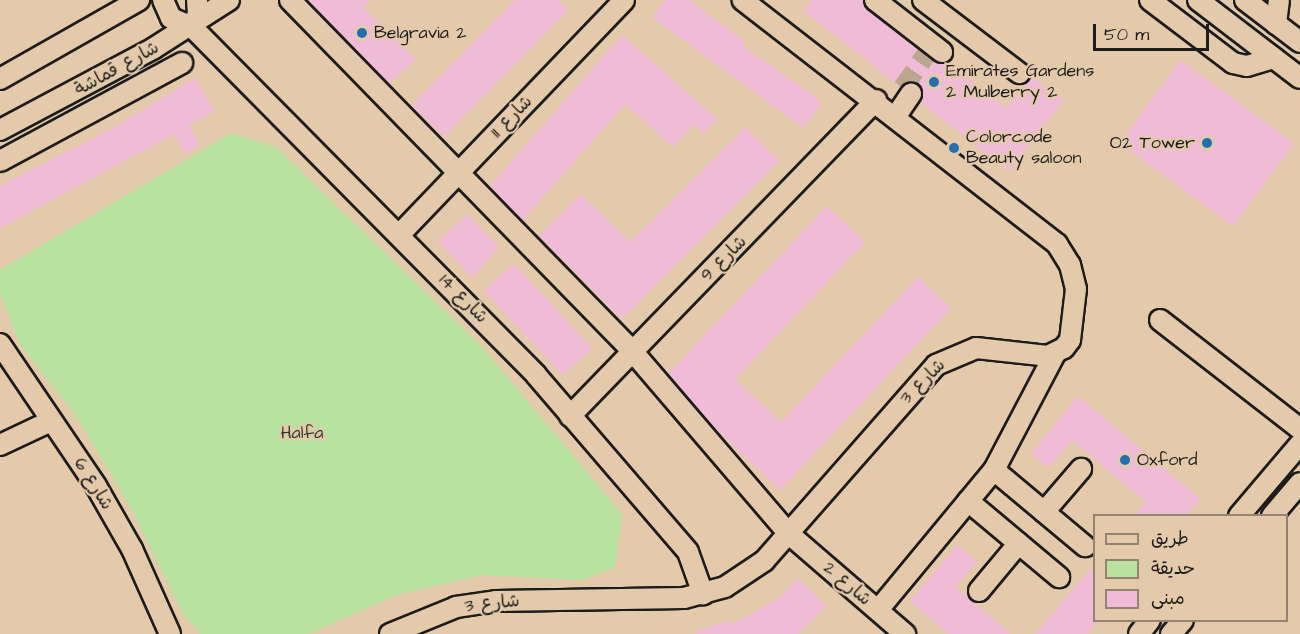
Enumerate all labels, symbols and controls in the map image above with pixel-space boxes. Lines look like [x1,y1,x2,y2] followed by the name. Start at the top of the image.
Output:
[1096,12,1212,50] scale bar
[374,22,466,44] place label: Belgravia 2
[1104,22,1149,47] text: 50 m
[355,26,369,40] marker: Belgravia 2
[71,37,163,101] street label: شارع قماشة
[946,61,1094,104] place label: Emirates Gardens 2 Mulberry 2
[927,75,941,89] marker: Emirates Gardens 2 Mulberry 2
[487,91,537,143] street label: شارع 11
[966,127,1081,170] place label: Colorcode Beauty saloon
[1110,132,1195,154] place label: O2 Tower
[1200,136,1214,150] marker: O2 Tower
[947,141,961,155] marker: Colorcode Beauty saloon
[696,231,752,287] street label: شارع 9
[434,270,492,328] street label: شارع 14
[896,355,950,409] street label: شارع 3
[281,422,323,444] park label: Halfa
[1137,449,1198,471] place label: Oxford
[1118,453,1132,467] marker: Oxford
[69,454,117,514] street label: شارع 6
[1093,514,1288,622] legend
[1151,526,1189,551] text: طريق
[1151,556,1195,581] text: حديقة
[819,557,875,611] street label: شارع 2
[1151,586,1185,611] text: مبنى
[463,590,521,618] street label: شارع 3

